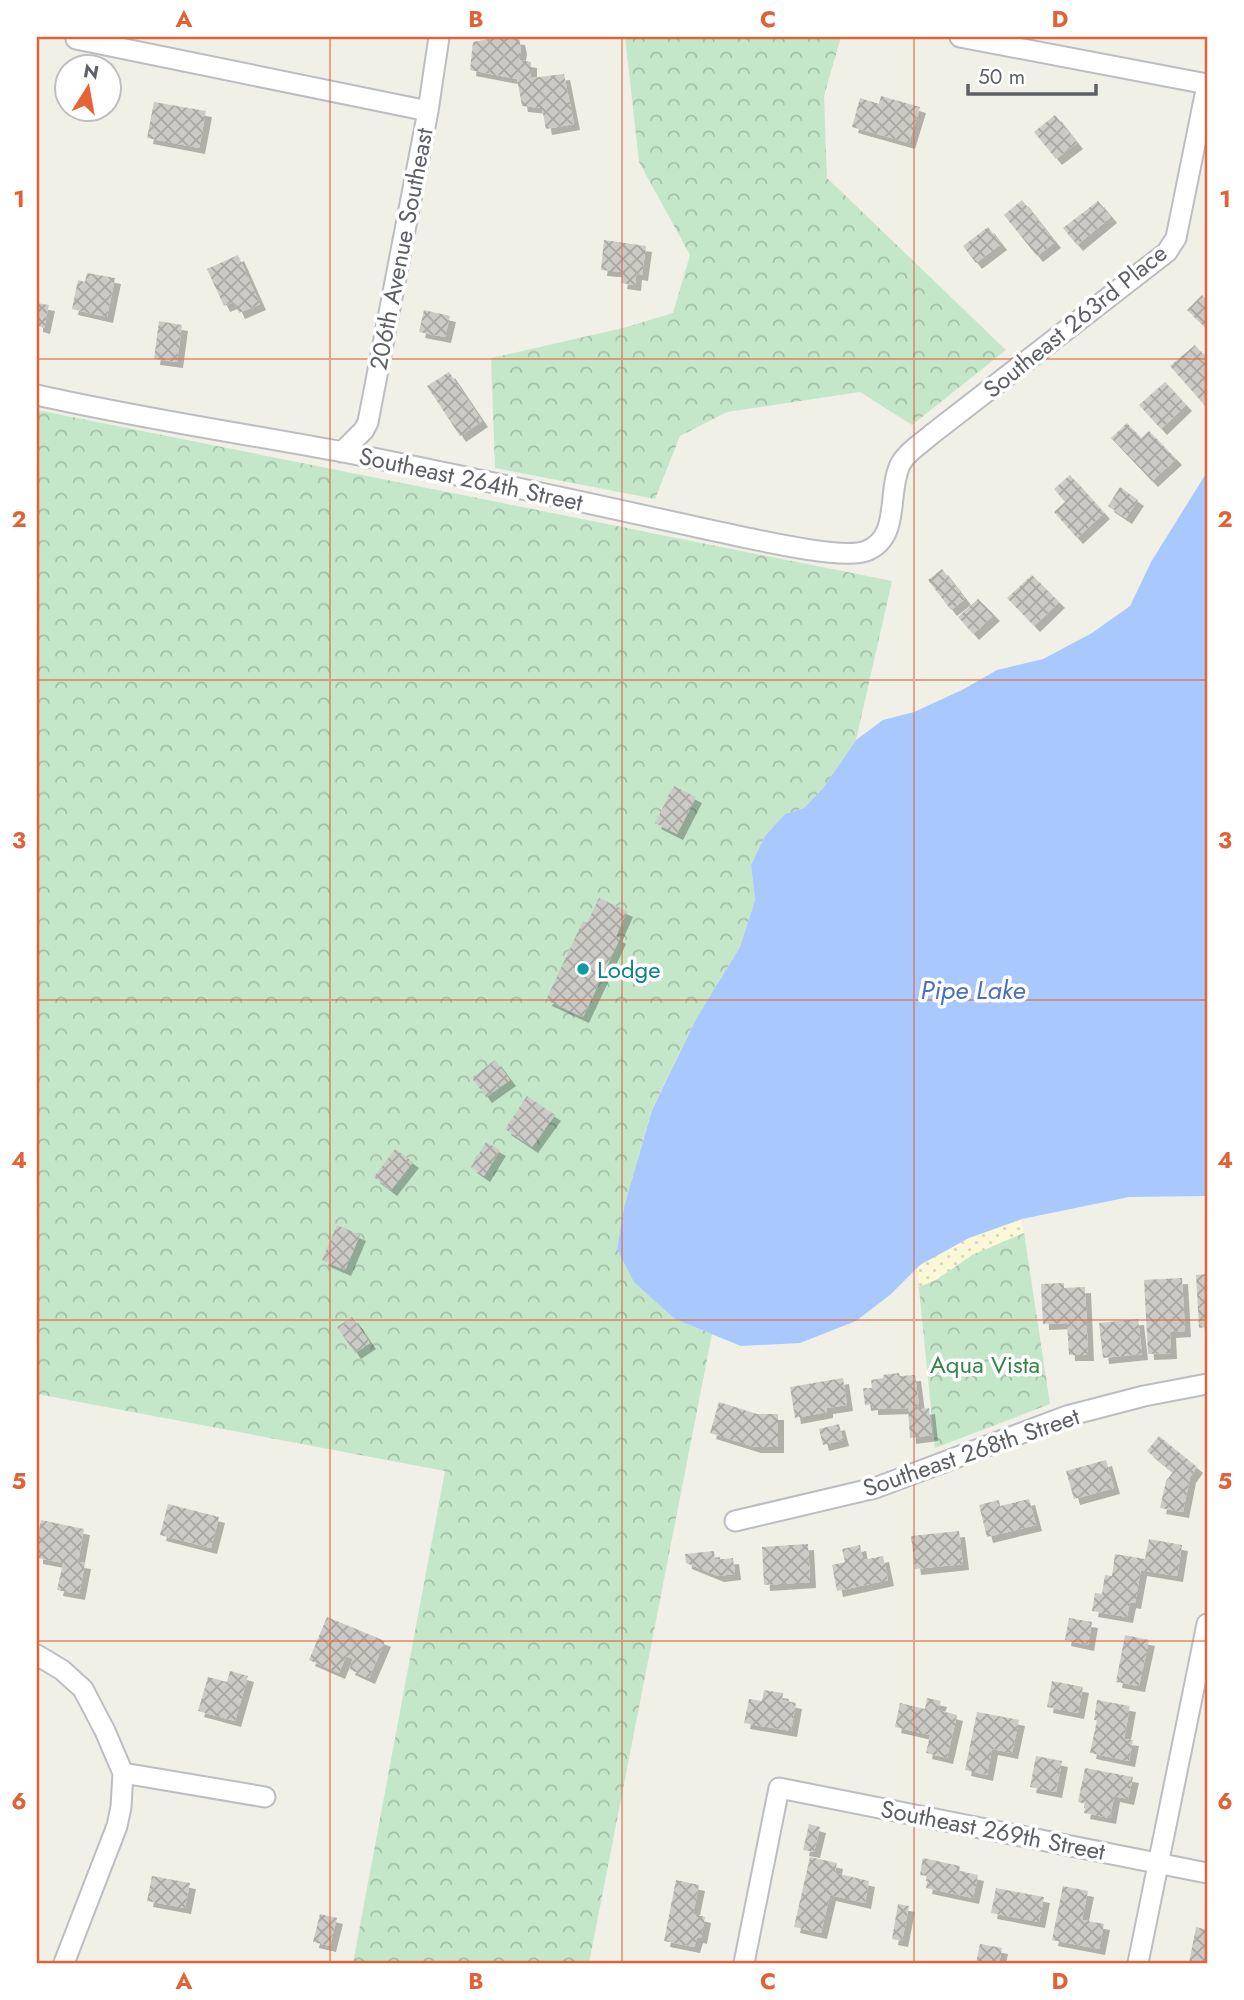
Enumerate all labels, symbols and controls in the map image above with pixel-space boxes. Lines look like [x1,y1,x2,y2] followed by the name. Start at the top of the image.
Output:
[175,2,193,36] text: A
[468,2,484,36] text: B
[760,2,776,36] text: C
[1052,2,1069,36] text: D
[52,52,122,122] north arrow
[968,52,1095,96] scale bar
[81,57,101,86] text: N
[978,62,1025,92] text: 50 m
[360,125,442,373] street label: 206th Avenue Southeast
[13,182,25,216] text: 1
[1219,182,1231,216] text: 1
[976,236,1174,406] street label: Southeast 263rd Place
[356,438,586,520] street label: Southeast 264th Street
[11,502,27,536] text: 2
[1217,502,1233,536] text: 2
[12,823,26,857] text: 3
[1218,823,1232,857] text: 3
[597,952,661,987] place label: Lodge
[575,961,591,977] marker: Lodge
[920,971,1026,1009] water label: Pipe Lake
[11,1143,27,1177] text: 4
[1217,1143,1233,1177] text: 4
[930,1347,1040,1382] park label: Aqua Vista
[858,1398,1084,1506] street label: Southeast 268th Street
[12,1464,26,1498] text: 5
[1218,1464,1232,1498] text: 5
[11,1784,27,1818] text: 6
[1217,1784,1233,1818] text: 6
[878,1791,1108,1869] street label: Southeast 269th Street
[175,1964,193,1998] text: A
[468,1964,484,1998] text: B
[760,1964,776,1998] text: C
[1052,1964,1069,1998] text: D

